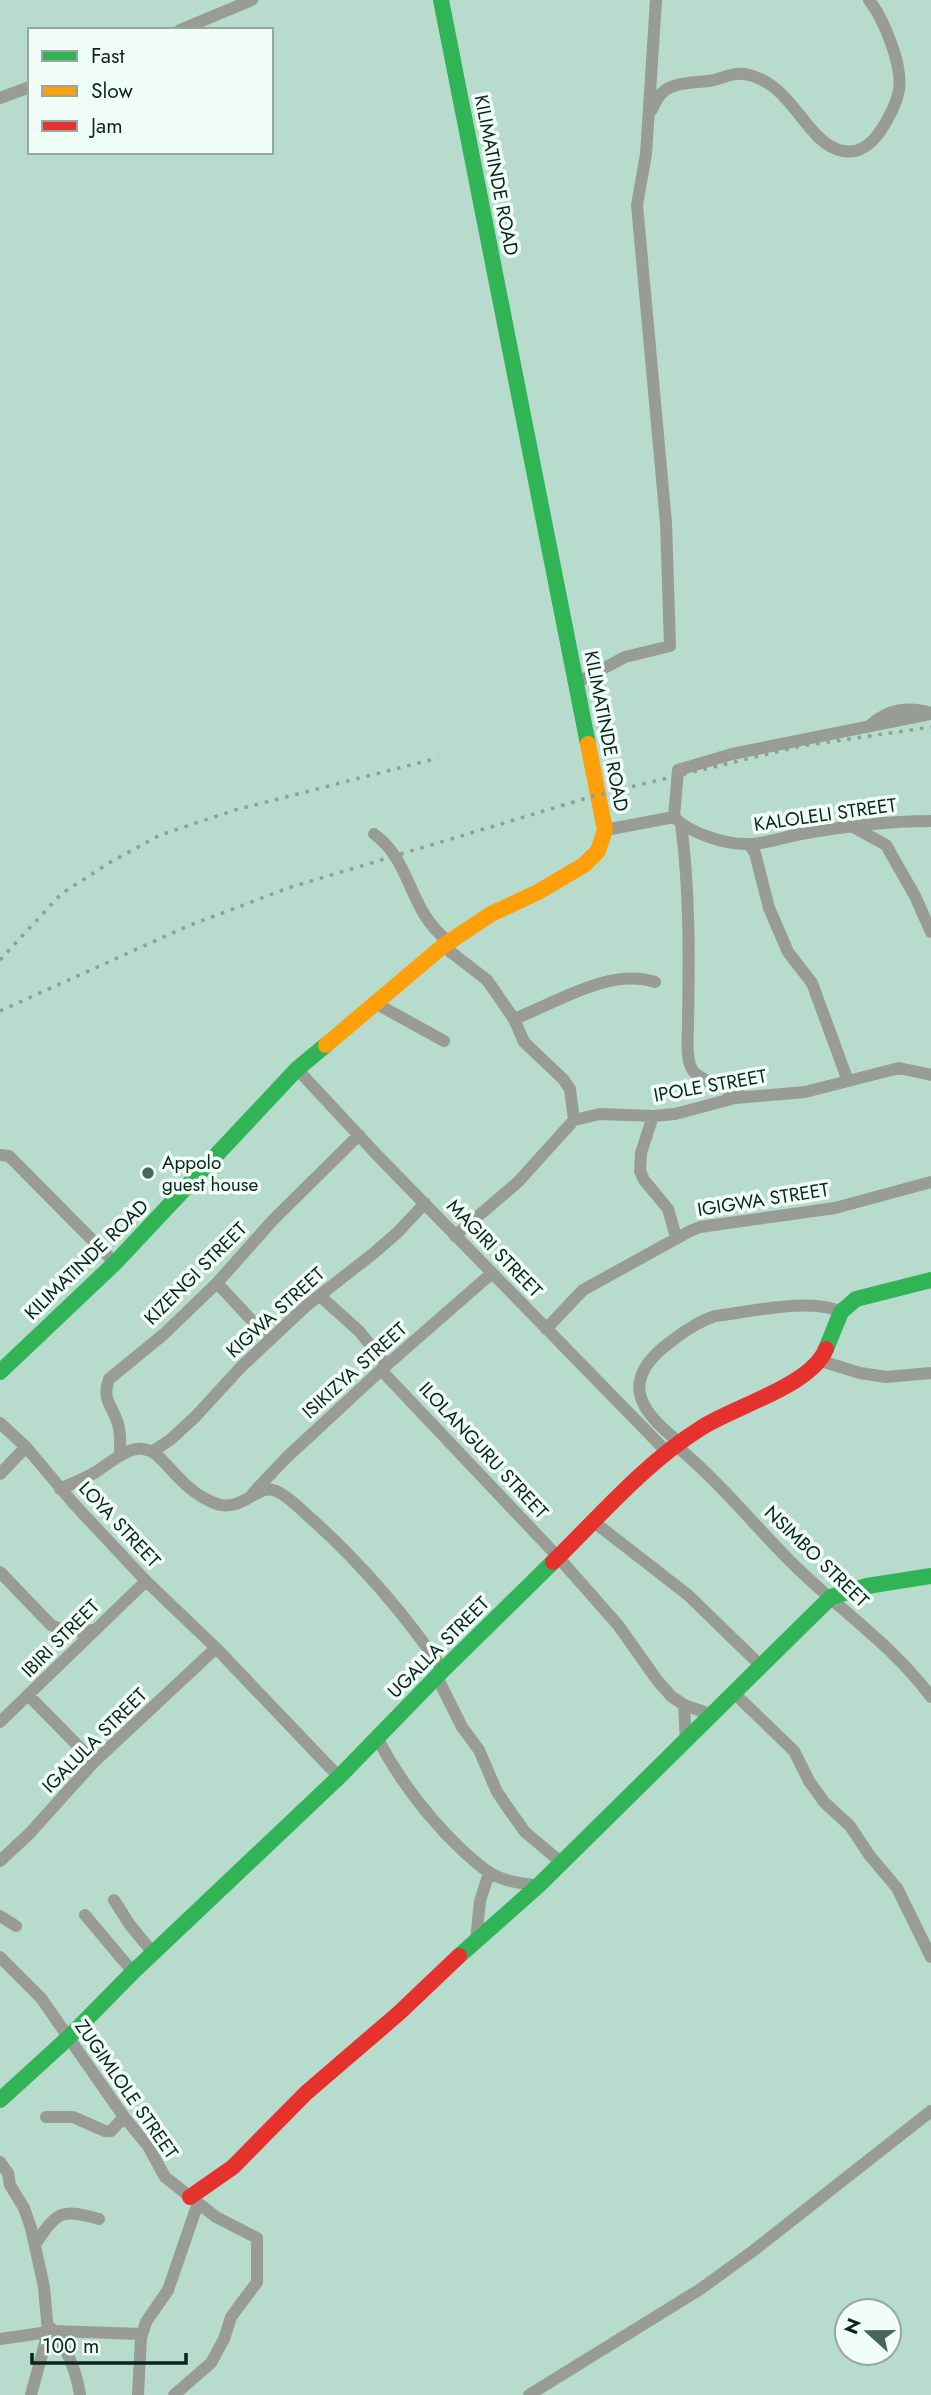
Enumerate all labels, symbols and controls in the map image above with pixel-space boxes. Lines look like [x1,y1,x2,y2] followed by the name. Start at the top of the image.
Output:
[28,28,273,154] legend
[91,41,124,71] text: Fast
[91,76,133,106] text: Slow
[468,93,525,258] street label: KILIMATINDE ROAD
[88,111,123,141] text: Jam
[578,649,635,814] street label: KILIMATINDE ROAD
[752,791,898,838] street label: KALOLELI STREET
[651,1062,769,1109] street label: IPOLE STREET
[162,1149,258,1198] place label: Appolo guest house
[140,1165,156,1181] marker: Appolo guest house
[695,1176,831,1223] street label: IGIGWA STREET
[18,1193,154,1326] street label: KILIMATINDE ROAD
[441,1193,549,1304] street label: MAGIRI STREET
[138,1216,253,1331] street label: KIZENGI STREET
[220,1261,331,1364] street label: KIGWA STREET
[296,1316,413,1425] street label: ISIKIZYA STREET
[413,1376,554,1525] street label: ILOLANGURU STREET
[73,1475,167,1574] street label: LOYA STREET
[758,1499,875,1613] street label: NSIMBO STREET
[381,1590,495,1704] street label: UGALLA STREET
[15,1593,106,1683] street label: IBIRI STREET
[36,1682,153,1799] street label: IGALULA STREET
[68,2014,185,2164] street label: ZUGIMLOLE STREET
[833,2297,903,2367] north arrow
[837,2314,868,2338] text: N
[32,2322,186,2366] scale bar
[42,2331,99,2361] text: 100 m

